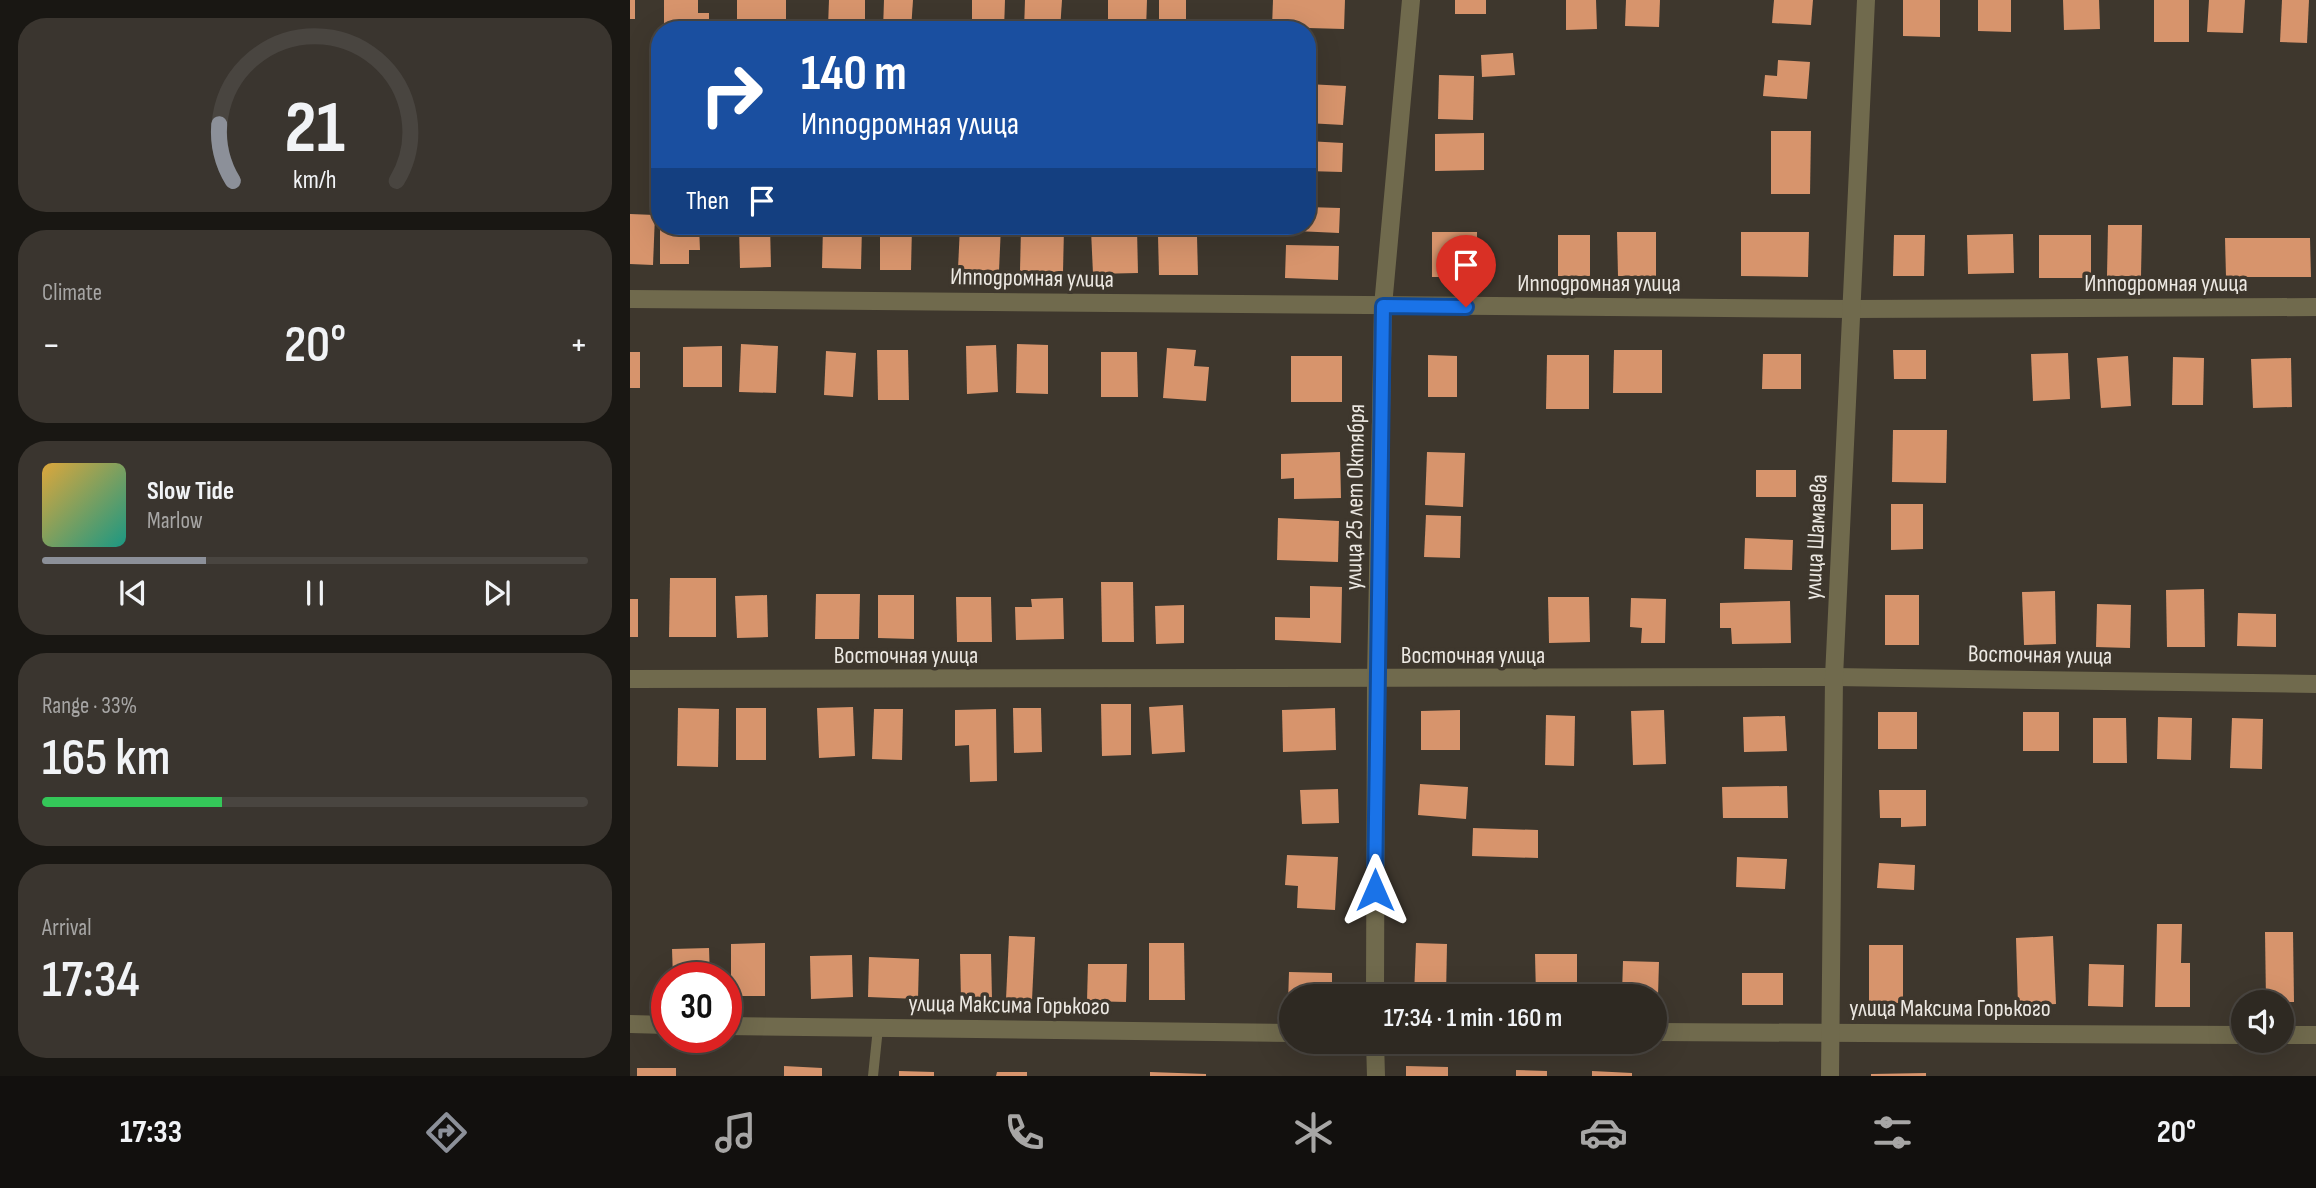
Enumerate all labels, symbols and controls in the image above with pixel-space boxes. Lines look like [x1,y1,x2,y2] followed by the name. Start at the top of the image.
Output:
[801,45,907,104] text: 140 m
[686,49,777,140] icon: right
[285,85,345,173] text: 21
[801,105,1019,144] text: Ипподромная улица
[293,165,337,196] text: km/h
[743,182,781,220] icon: arrive
[686,186,729,217] text: Then
[1436,235,1496,307] pin
[1447,246,1485,284] icon: arrive
[950,262,1114,294] street label: Ипподромная улица
[1517,269,1681,298] street label: Ипподромная улица
[2084,269,2248,298] street label: Ипподромная улица
[42,279,102,307] text: Climate
[284,314,346,377] text: 20°
[42,323,61,368] text: −
[569,323,588,368] text: +
[1339,404,1371,590] street label: улица 25 лет Октября
[1798,473,1834,601] street label: улица Шамаева
[147,476,234,507] text: Slow Tide
[147,507,203,535] text: Marlow
[114,574,152,612] icon: previous
[296,574,334,612] icon: pause
[478,574,516,612] icon: next
[1968,639,2112,671] street label: Восточная улица
[834,641,978,670] street label: Восточная улица
[1401,641,1545,670] street label: Восточная улица
[42,692,137,720] text: Range · 33%
[42,727,170,790] text: 165 km
[1338,853,1412,927] position arrow
[42,914,91,942] text: Arrival
[42,949,140,1012] text: 17:34
[651,962,742,1053] speed limit sign: 30
[908,989,1110,1021] street label: улица Максима Горького
[2231,990,2294,1053] map controls
[2231,990,2294,1053] button: sound
[1849,994,2051,1023] street label: улица Максима Горького
[1384,1003,1562,1034] text: 17:34 · 1 min · 160 m
[422,1108,471,1157] icon: directions
[711,1108,760,1157] icon: music
[1000,1108,1049,1157] icon: phone
[1289,1108,1338,1157] icon: climate
[1579,1108,1628,1157] icon: car
[1868,1108,1917,1157] icon: filters
[120,1113,182,1152] text: 17:33
[2157,1113,2196,1152] text: 20°

